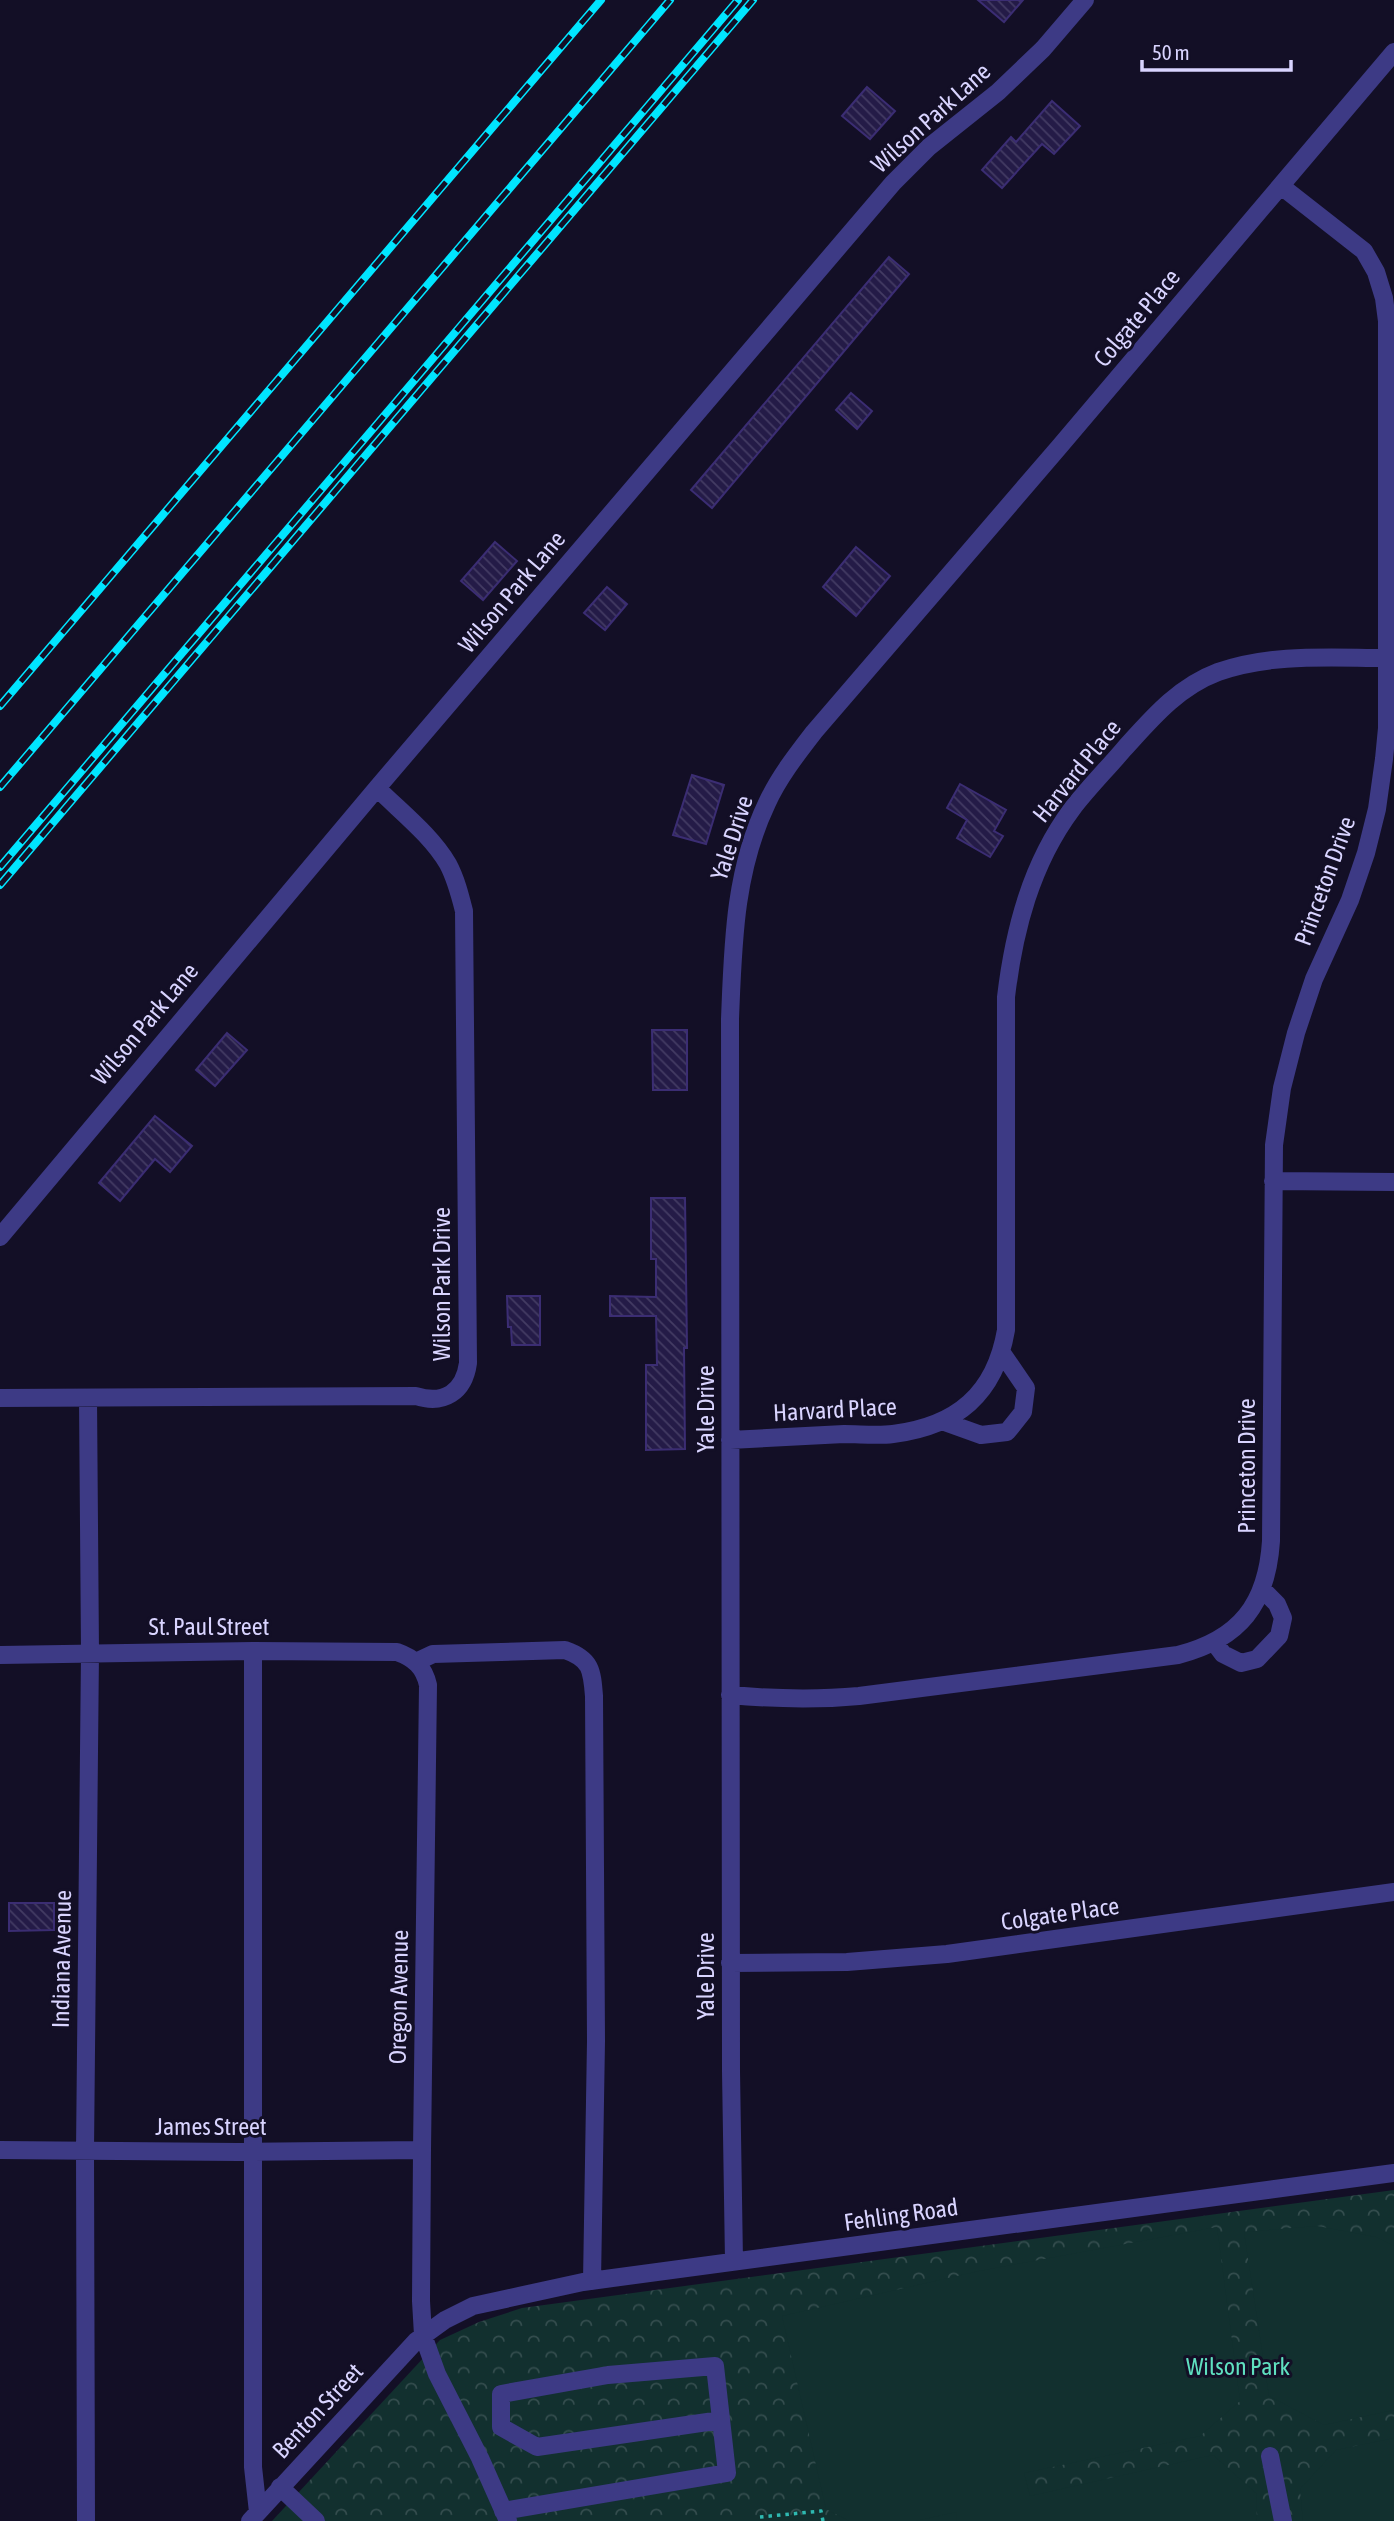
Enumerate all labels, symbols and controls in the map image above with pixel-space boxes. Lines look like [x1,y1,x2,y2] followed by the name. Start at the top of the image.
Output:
[1142,28,1291,72] scale bar
[1152,40,1190,64] text: 50 m
[866,57,996,178] street label: Wilson Park Lane
[1088,263,1185,372] street label: Colgate Place
[453,525,570,658] street label: Wilson Park Lane
[1027,714,1126,827] street label: Harvard Place
[705,792,758,884] street label: Yale Drive
[1289,813,1360,949] street label: Princeton Drive
[86,957,203,1090] street label: Wilson Park Lane
[428,1207,455,1361] street label: Wilson Park Drive
[692,1365,719,1453] street label: Yale Drive
[772,1393,897,1426] street label: Harvard Place
[1233,1398,1260,1534] street label: Princeton Drive
[149,1613,270,1640] street label: St. Paul Street
[47,1890,76,2028] street label: Indiana Avenue
[999,1892,1121,1935] street label: Colgate Place
[384,1930,413,2064] street label: Oregon Avenue
[692,1932,719,2020] street label: Yale Drive
[155,2113,267,2140] street label: James Street
[842,2193,960,2236] street label: Fehling Road
[1186,2353,1290,2380] park label: Wilson Park
[267,2358,368,2464] street label: Benton Street

